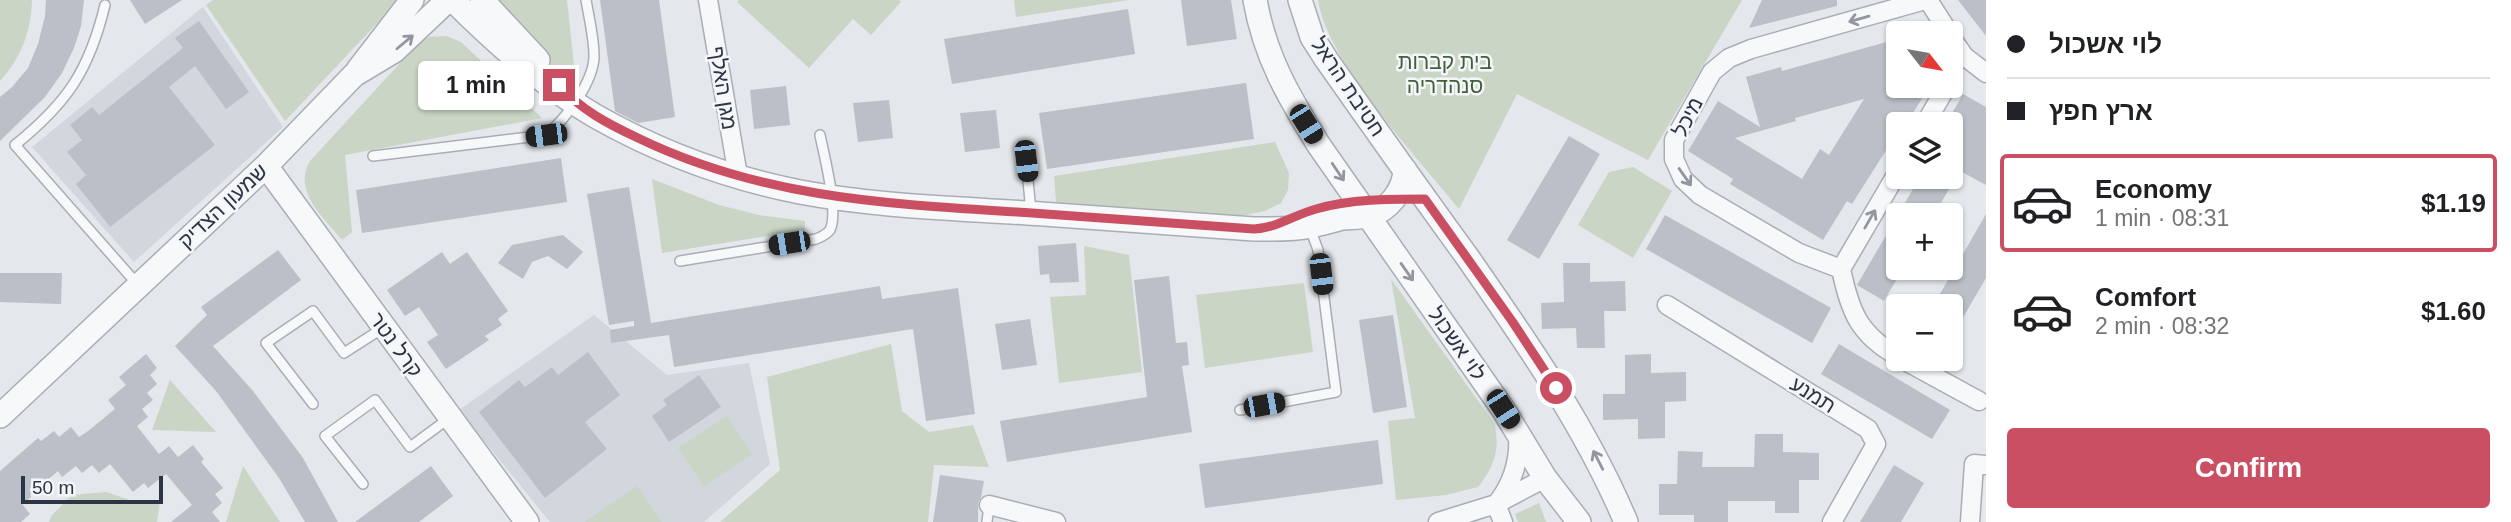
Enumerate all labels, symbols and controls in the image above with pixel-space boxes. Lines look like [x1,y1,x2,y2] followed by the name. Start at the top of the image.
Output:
[1848,13,1870,26] one-way arrow
[1886,21,1964,98] north arrow
[1886,21,1963,371] map controls
[2049,29,2162,59] text: לוי אשכול
[1307,33,1390,140] street label: חטיבת הראל
[395,34,413,50] one-way arrow
[706,44,741,131] street label: מגן האלף
[1398,50,1492,97] park label: בית קברות סנהדריה
[419,60,534,110] callout: 1 min
[543,69,575,101] route end
[446,72,506,98] text: 1 min
[1668,93,1707,140] street label: מיכל
[2049,96,2153,126] text: ארץ חפץ
[1286,101,1327,147] car
[1886,112,1963,189] button: layers
[524,122,569,148] car
[1014,139,1039,183] car
[174,159,272,252] street label: שמעון הצדיק
[1330,162,1345,181] one-way arrow
[1677,168,1692,187] one-way arrow
[2011,172,2074,235] icon: car
[2095,174,2212,204] text: Economy
[2421,188,2486,218] text: $1.19
[1886,203,1963,280] button: +
[2095,205,2229,231] text: 1 min · 08:31
[1863,210,1877,230] one-way arrow
[767,229,812,257] car
[1309,252,1334,296] car
[1400,262,1414,281] one-way arrow
[2011,280,2074,343] icon: car
[2095,282,2196,312] text: Comfort
[1886,294,1963,371] button: −
[2421,296,2486,326] text: $1.60
[1424,303,1491,385] street label: לוי אשכול
[365,308,427,381] street label: קרל נטר
[2095,313,2229,339] text: 2 min · 08:32
[1540,372,1572,404] route start
[1786,372,1840,417] street label: תמנע
[1483,386,1524,432] car
[1242,391,1287,419] car
[2007,428,2490,508] button: Confirm
[1591,450,1604,471] one-way arrow
[21,473,163,505] scale bar
[32,477,74,498] text: 50 m

